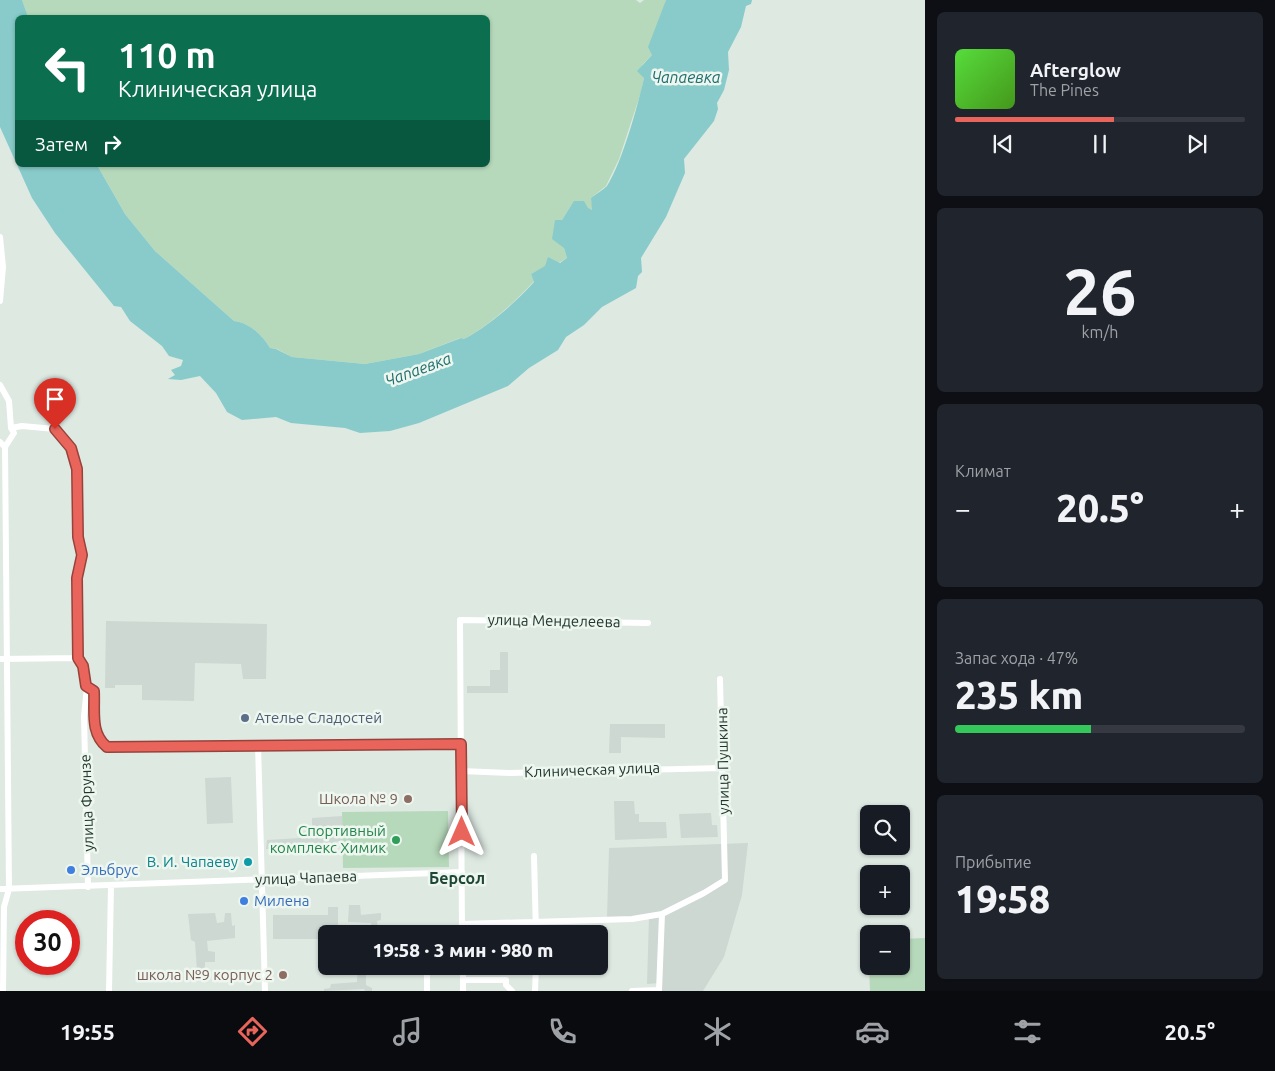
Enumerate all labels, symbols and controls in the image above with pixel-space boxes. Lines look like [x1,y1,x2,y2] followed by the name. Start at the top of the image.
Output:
[35,35,100,100] icon: left
[118,35,216,75] text: 110 m
[1030,59,1121,81] text: Afterglow
[652,68,721,86] water label: Чапаевка
[118,76,317,101] text: Клиническая улица
[1030,81,1099,99] text: The Pines
[98,130,126,158] icon: right
[989,130,1017,158] icon: previous
[1086,130,1114,158] icon: pause
[1183,130,1211,158] icon: next
[35,133,88,155] text: Затем
[1063,254,1137,327] text: 26
[1082,323,1118,341] text: km/h
[383,349,454,389] water label: Чапаевка
[34,378,76,429] pin
[41,385,69,413] icon: arrive
[955,462,1011,480] text: Климат
[1056,487,1144,529] text: 20.5°
[955,493,971,524] text: −
[1229,493,1245,524] text: +
[487,611,621,630] street label: улица Менделеева
[955,649,1078,667] text: Запас хода · 47%
[955,674,1083,716] text: 235 km
[713,707,732,815] street label: улица Пушкина
[255,709,382,726] place label: Ателье Сладостей
[239,712,251,724] marker: Ателье Сладостей
[76,754,97,852] street label: улица Фрунзе
[524,759,660,780] street label: Клиническая улица
[319,790,398,807] place label: Школа № 9
[402,793,414,805] marker: Школа № 9
[435,805,487,857] position arrow
[860,805,910,975] map controls
[860,805,910,855] button: search
[270,822,386,856] place label: Спортивный комплекс Химик
[390,834,402,846] marker: Спортивный комплекс Химик
[147,853,238,870] place label: В. И. Чапаеву
[955,853,1032,871] text: Прибытие
[242,856,254,868] marker: В. И. Чапаеву
[81,861,138,878] place label: Эльбрус
[65,864,77,876] marker: Эльбрус
[860,865,910,915] button: +
[255,867,357,888] street label: улица Чапаева
[429,869,485,887] district label: Берсол
[955,878,1050,920] text: 19:58
[254,892,309,909] place label: Милена
[238,895,250,907] marker: Милена
[15,910,80,975] speed limit sign: 30
[860,925,910,975] button: −
[373,939,553,961] text: 19:58 · 3 мин · 980 m
[137,966,273,983] place label: школа №9 корпус 2
[277,969,289,981] marker: школа №9 корпус 2
[235,1014,270,1049] icon: directions
[390,1014,425,1049] icon: music
[545,1014,580,1049] icon: phone
[700,1014,735,1049] icon: climate
[855,1014,890,1049] icon: car
[1010,1014,1045,1049] icon: filters
[60,1019,115,1044] text: 19:55
[1165,1019,1215,1044] text: 20.5°

